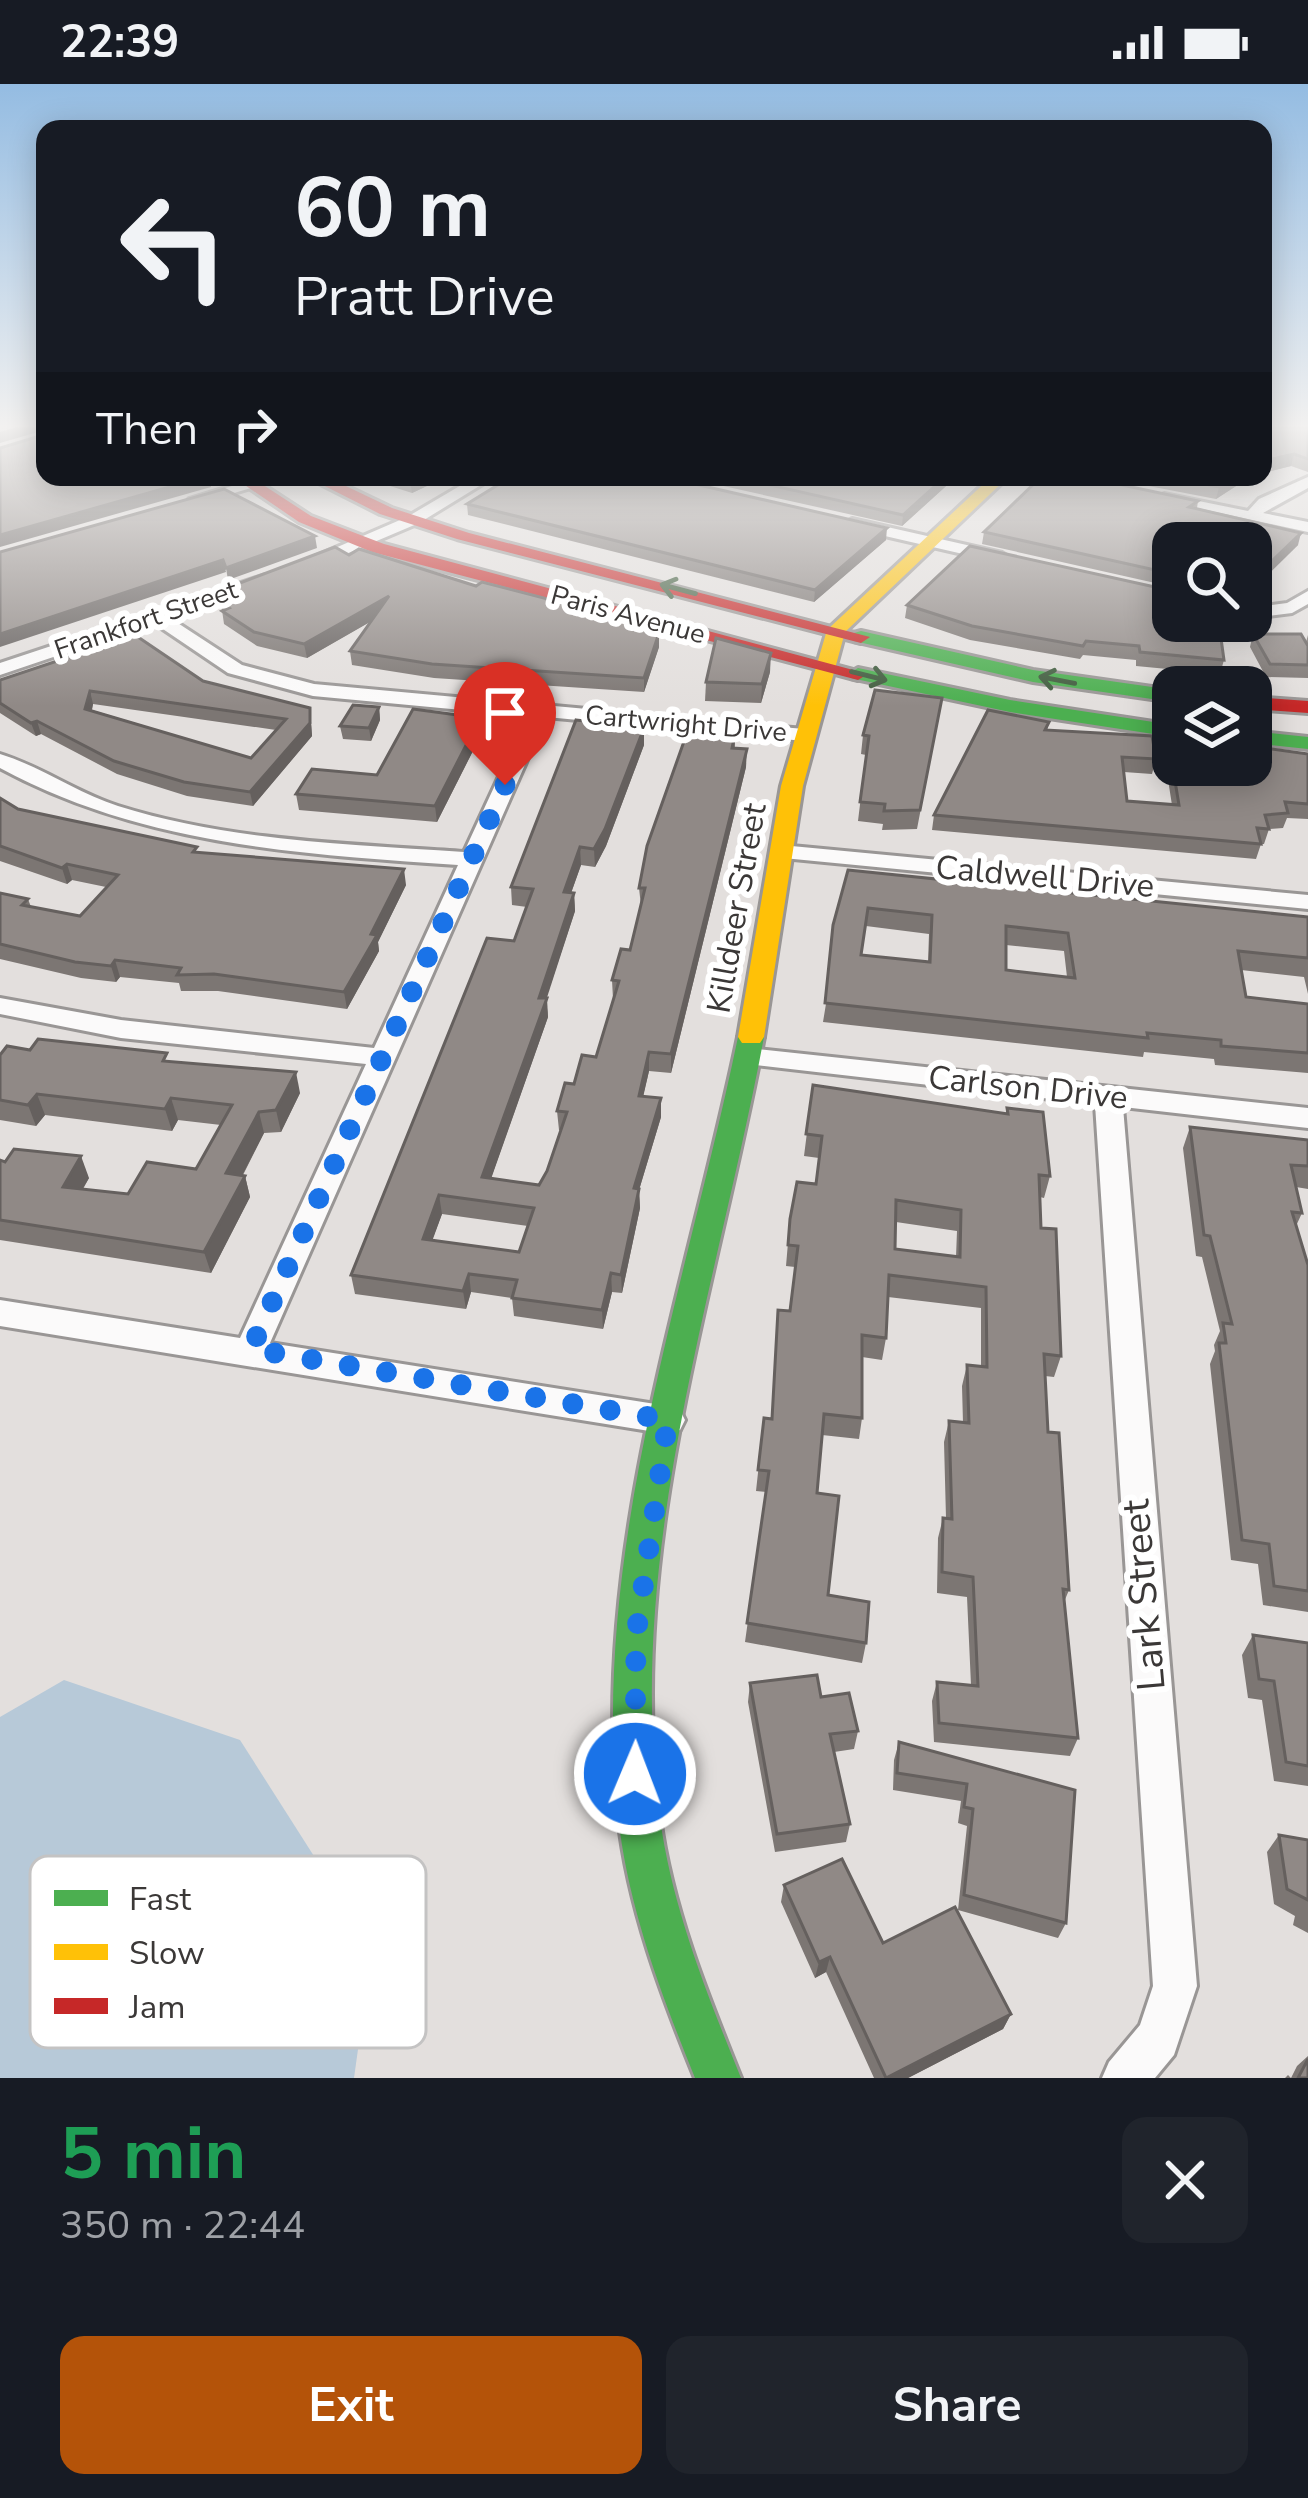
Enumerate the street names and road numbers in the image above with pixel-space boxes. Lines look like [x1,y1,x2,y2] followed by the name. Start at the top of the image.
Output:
[50,571,243,669] street label: Frankfort Street
[547,577,709,653] street label: Paris Avenue
[584,697,788,751] street label: Cartwright Drive
[696,799,778,1016] street label: Killdeer Street
[934,845,1156,909] street label: Caldwell Drive
[926,1055,1130,1121] street label: Carlson Drive
[1109,1497,1179,1693] street label: Lark Street

